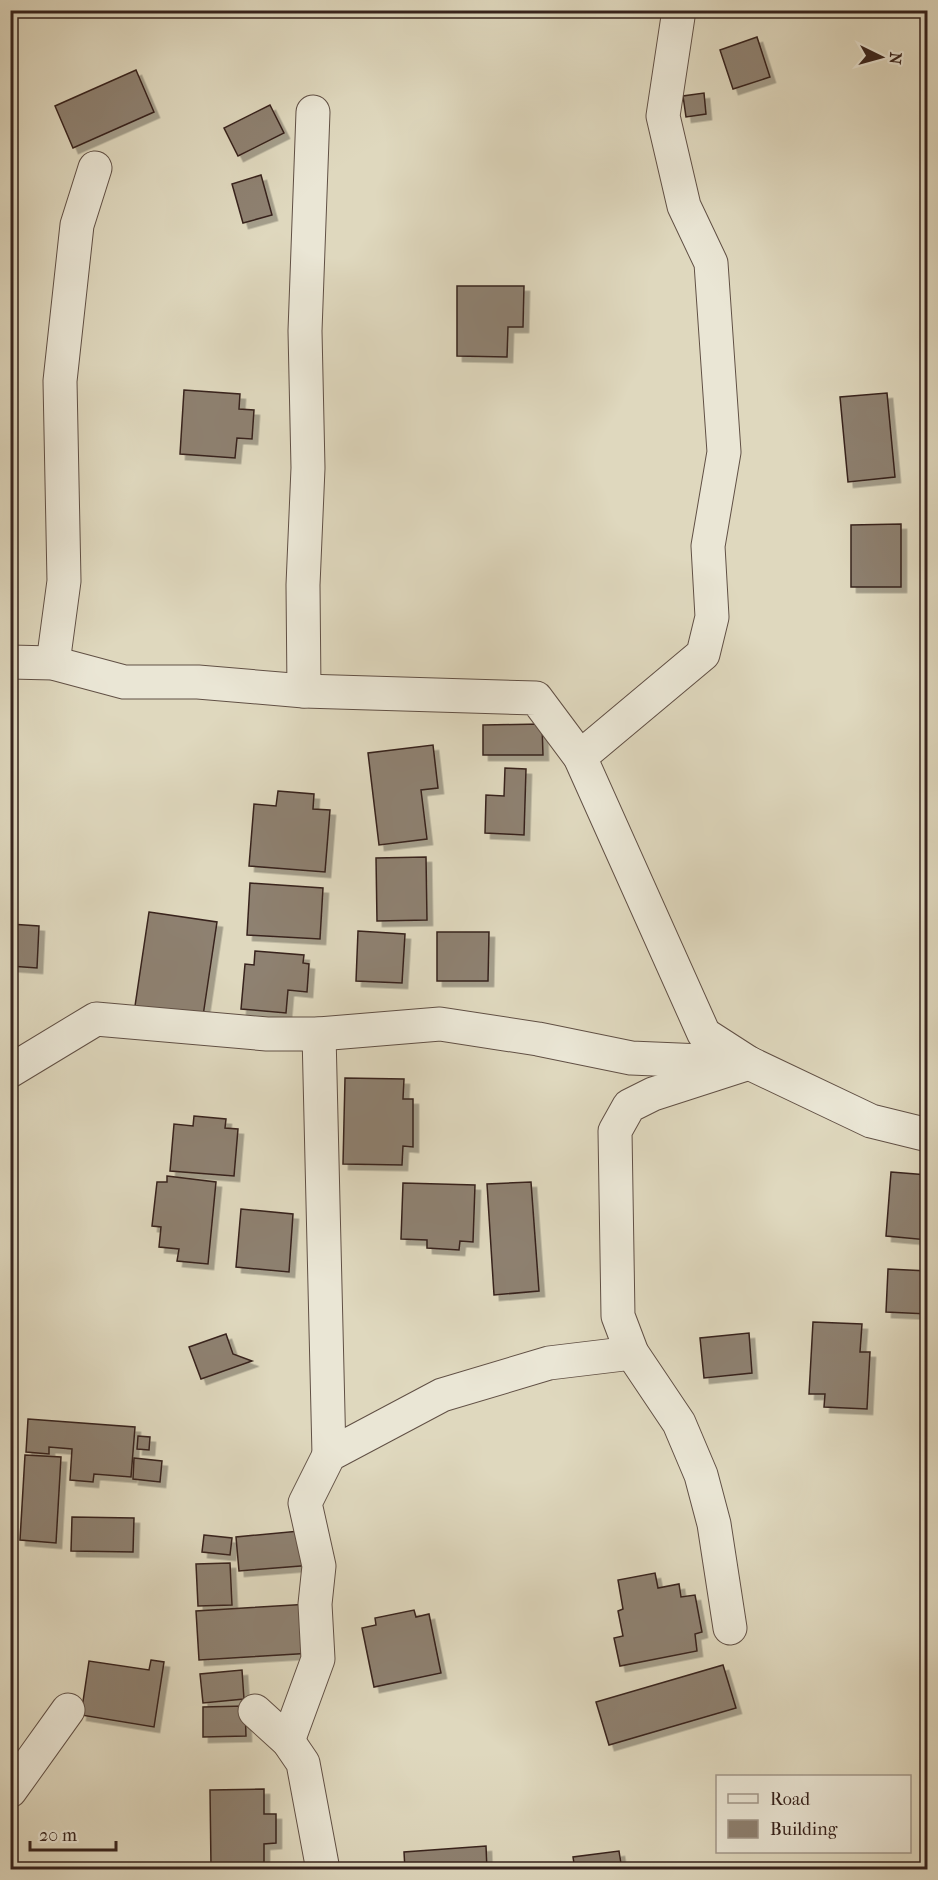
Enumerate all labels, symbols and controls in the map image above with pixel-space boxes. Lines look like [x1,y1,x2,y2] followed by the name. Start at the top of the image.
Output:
[851,27,911,87] north arrow
[885,51,905,66] text: N
[716,1775,911,1853] legend
[770,1789,810,1810] text: Road
[30,1814,116,1852] scale bar
[770,1819,838,1840] text: Building
[39,1825,77,1846] text: 20 m

